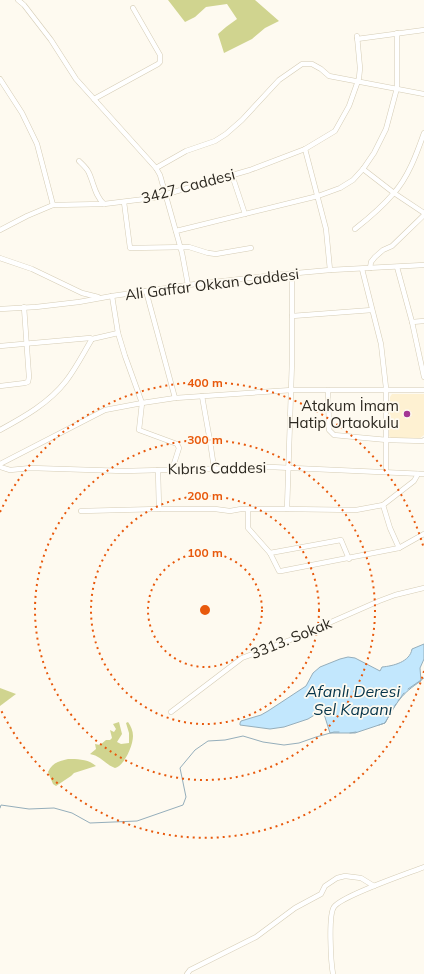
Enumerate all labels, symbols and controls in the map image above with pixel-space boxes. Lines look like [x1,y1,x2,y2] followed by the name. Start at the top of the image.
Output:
[139,164,237,208] street label: 3427 Caddesi
[124,264,300,304] street label: Ali Gaffar Okkan Caddesi
[187,375,223,390] text: 400 m
[288,396,399,432] place label: Atakum İmam Hatip Ortaokulu
[402,409,412,419] marker: Atakum İmam Hatip Ortaokulu
[187,432,223,447] text: 300 m
[168,458,266,478] street label: Kıbrıs Caddesi
[187,488,223,503] text: 200 m
[187,545,223,560] text: 100 m
[198,603,212,617] centre of rings
[248,613,335,663] street label: 3313. Sokak
[305,681,400,719] water label: Afanlı Deresi Sel Kapanı

